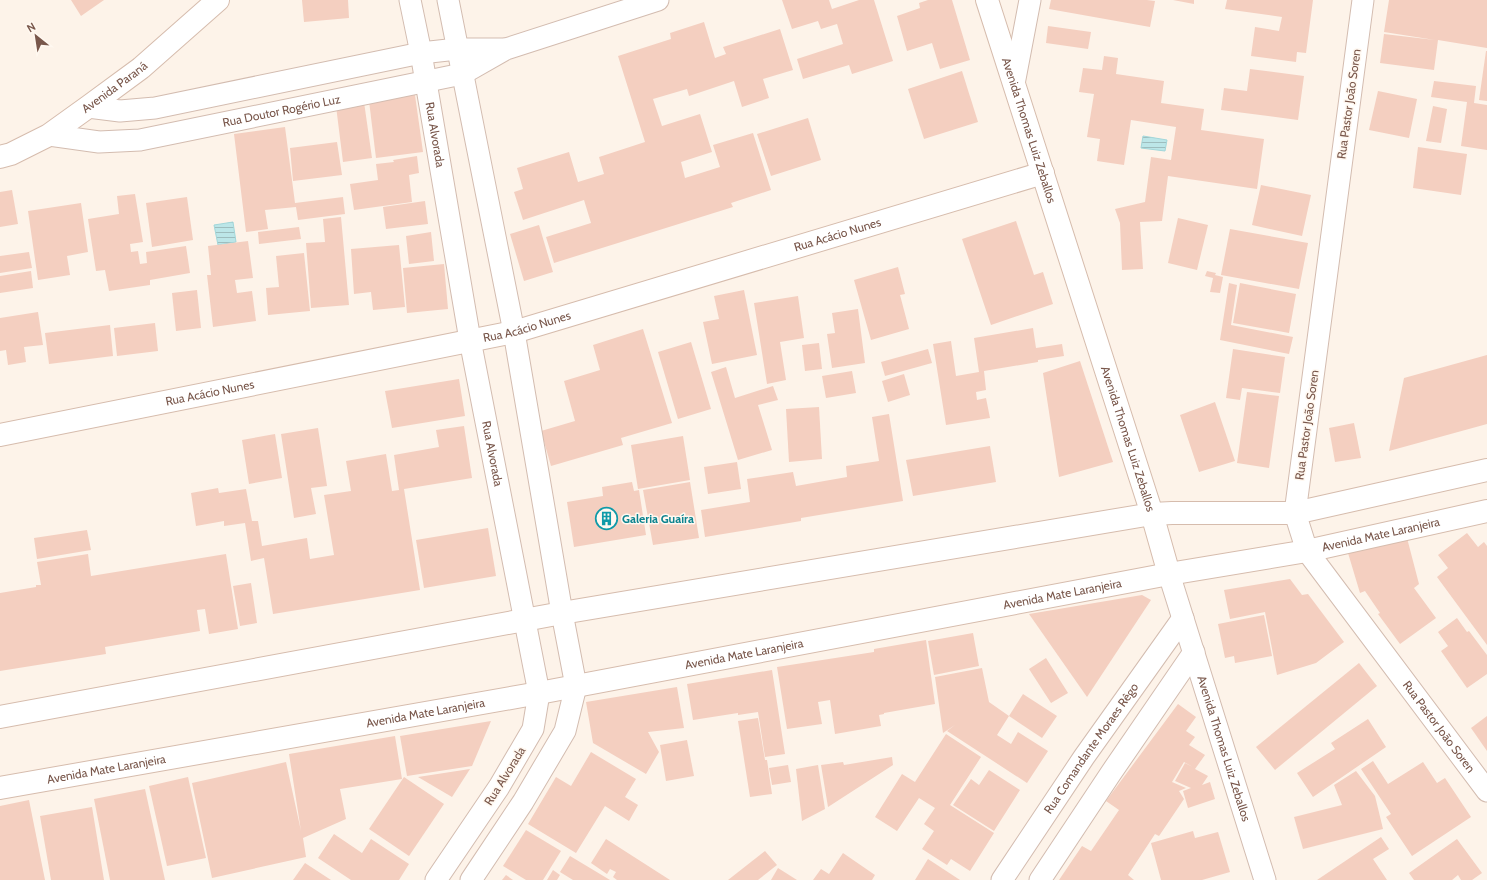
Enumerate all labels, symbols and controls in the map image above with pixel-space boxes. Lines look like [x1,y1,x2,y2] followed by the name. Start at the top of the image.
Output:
[16,16,56,56] north arrow
[24,19,38,35] text: N
[1333,48,1364,160] street label: Rua Pastor João Soren
[999,56,1060,205] street label: Avenida Thomas Luiz Zeballos
[79,58,150,116] street label: Avenida Paraná
[221,91,342,130] street label: Rua Doutor Rogério Luz
[422,101,448,169] street label: Rua Alvorada
[792,214,883,254] street label: Rua Acácio Nunes
[482,307,572,345] street label: Rua Acácio Nunes
[1098,364,1159,513] street label: Avenida Thomas Luiz Zeballos
[1291,369,1322,481] street label: Rua Pastor João Soren
[164,376,255,409] street label: Rua Acácio Nunes
[479,420,506,488] street label: Rua Alvorada
[593,506,619,532] building icon: Galeria Guaíra
[622,511,694,526] place label: Galeria Guaíra
[1320,514,1441,554] street label: Avenida Mate Laranjeira
[1002,575,1123,612] street label: Avenida Mate Laranjeira
[684,635,805,672] street label: Avenida Mate Laranjeira
[1194,674,1254,823] street label: Avenida Thomas Luiz Zeballos
[1400,677,1479,776] street label: Rua Pastor João Soren
[1040,679,1142,816] street label: Rua Comandante Moraes Rêgo
[365,695,486,730] street label: Avenida Mate Laranjeira
[481,743,529,808] street label: Rua Alvorada
[46,751,167,787] street label: Avenida Mate Laranjeira

